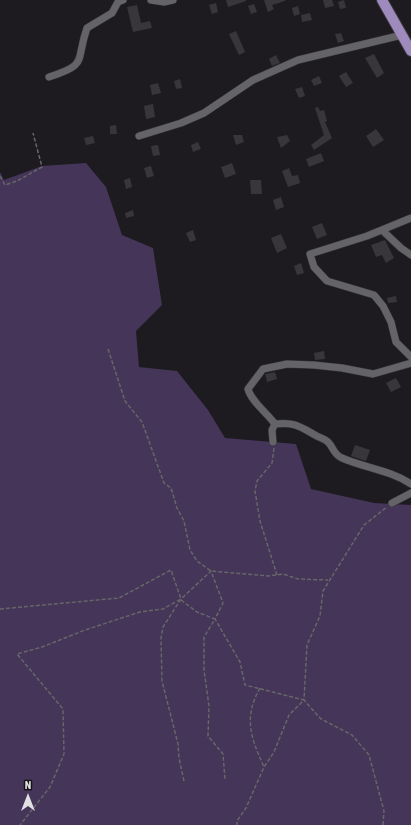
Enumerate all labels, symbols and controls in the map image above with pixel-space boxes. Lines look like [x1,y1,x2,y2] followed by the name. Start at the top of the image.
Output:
[8,777,48,817] north arrow
[25,779,31,791] text: N

